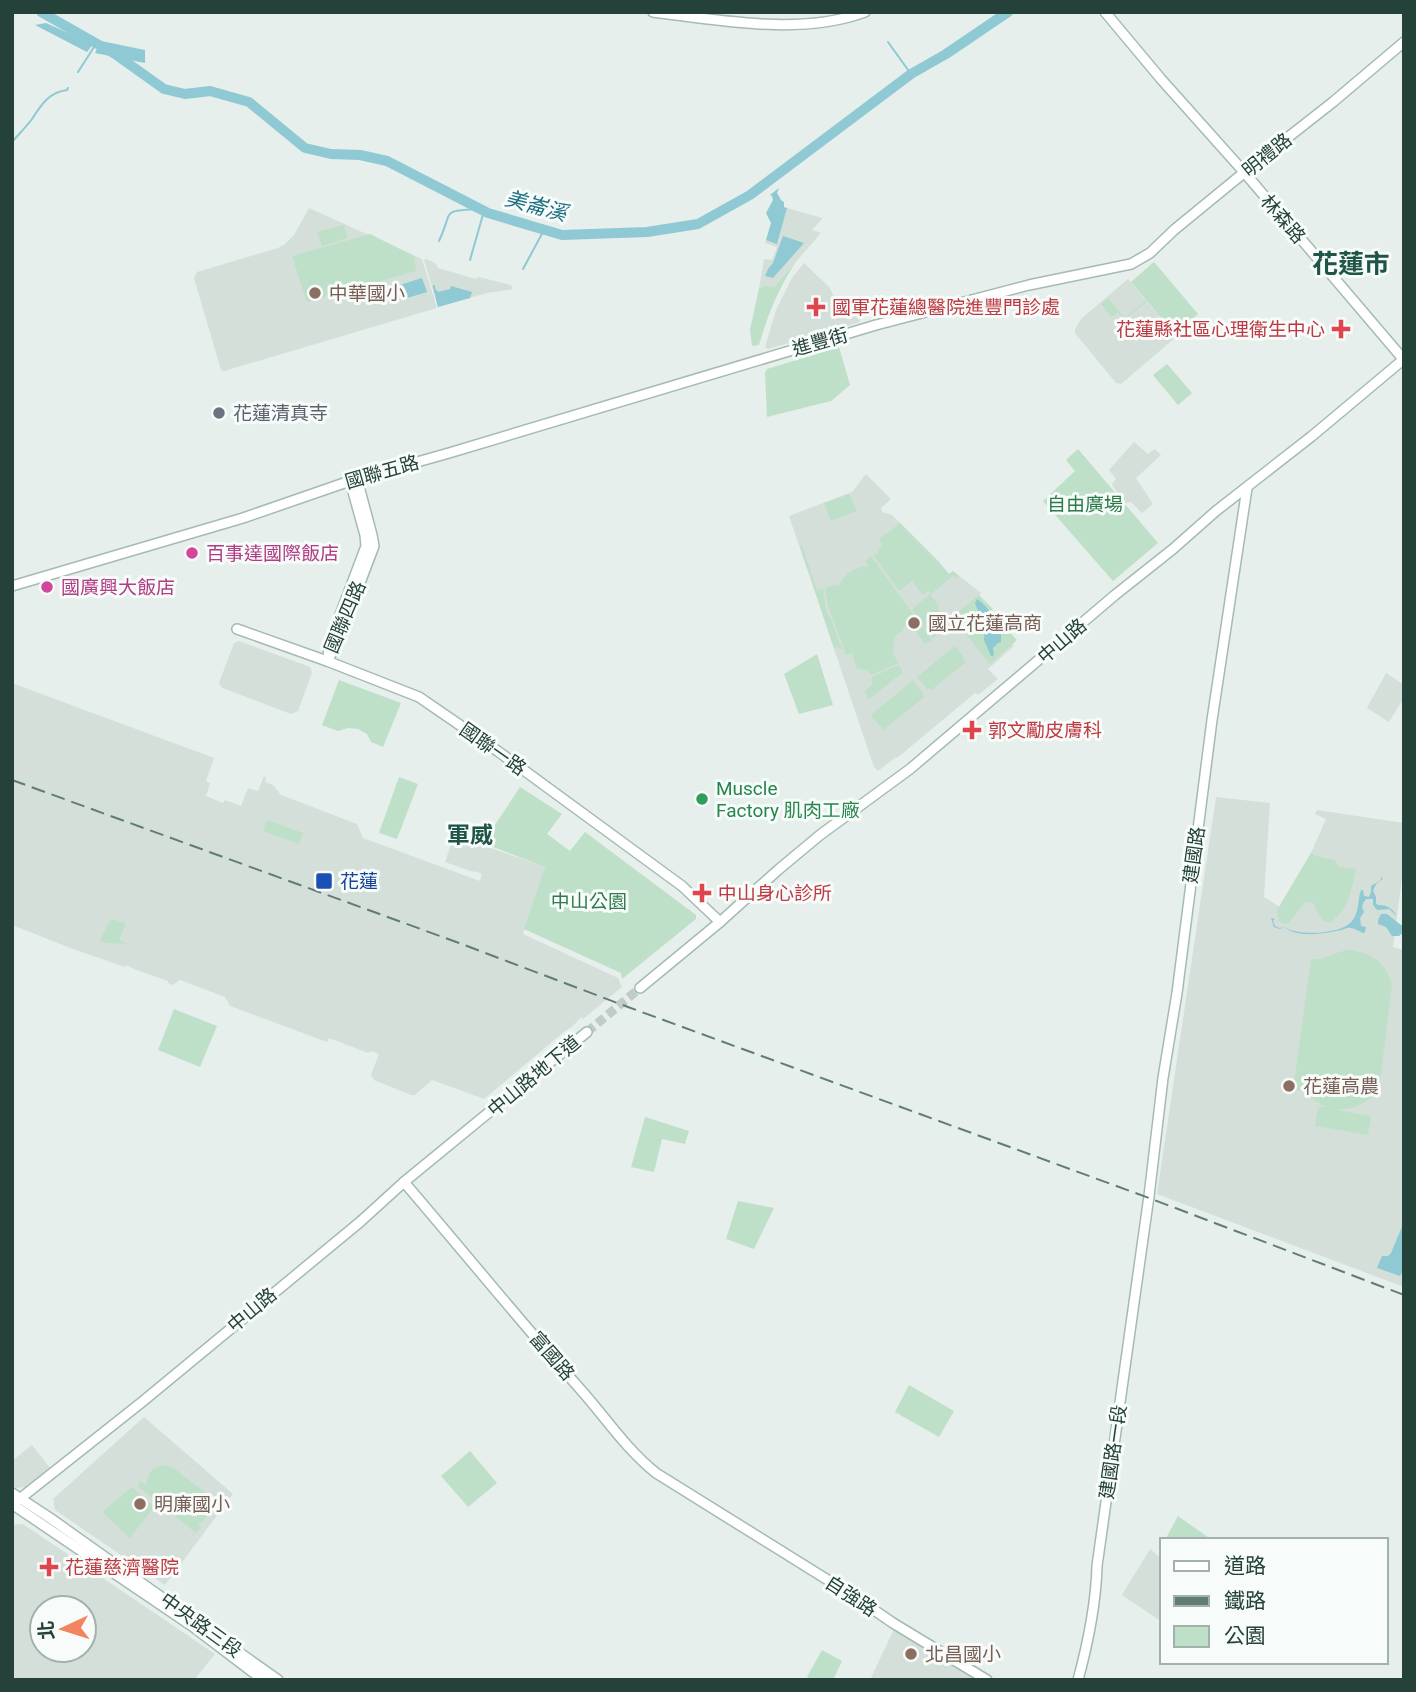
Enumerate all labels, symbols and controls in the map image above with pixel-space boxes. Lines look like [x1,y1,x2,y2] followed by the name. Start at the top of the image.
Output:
[1238,128,1296,182] street label: 明禮路
[502,186,572,227] water label: 美崙溪
[1256,190,1310,248] street label: 林森路
[1312,249,1390,279] district label: 花蓮市
[329,282,405,305] place label: 中華國小
[307,285,323,301] marker: 中華國小
[832,296,1060,319] place label: 國軍花蓮總醫院進豐門診處
[806,297,826,317] marker: 國軍花蓮總醫院進豐門診處
[1116,318,1325,341] place label: 花蓮縣社區心理衛生中心
[1331,319,1351,339] marker: 花蓮縣社區心理衛生中心
[789,323,851,361] street label: 進豐街
[233,402,328,425] place label: 花蓮清真寺
[211,405,227,421] marker: 花蓮清真寺
[342,450,422,494] street label: 國聯五路
[1047,493,1123,516] park label: 自由廣場
[206,542,339,565] place label: 百事達國際飯店
[184,545,200,561] marker: 百事達國際飯店
[61,576,175,599] place label: 國廣興大飯店
[320,578,370,656] street label: 國聯四路
[39,579,55,595] marker: 國廣興大飯店
[928,612,1042,635] place label: 國立花蓮高商
[1033,614,1091,668] street label: 中山路
[906,615,922,631] marker: 國立花蓮高商
[455,718,531,780] street label: 國聯一路
[988,719,1102,742] place label: 郭文勵皮膚科
[962,720,982,740] marker: 郭文勵皮膚科
[716,777,860,822] place label: Muscle Factory 肌肉工廠
[694,791,710,807] marker: Muscle Factory 肌肉工廠
[447,822,493,849] district label: 軍威
[1179,825,1209,885] street label: 建國路
[340,870,378,893] place label: 花蓮
[314,871,334,891] marker: 花蓮
[718,882,832,905] place label: 中山身心診所
[692,883,712,903] marker: 中山身心診所
[551,890,627,913] park label: 中山公園
[483,1031,585,1121] street label: 中山路地下道
[1303,1075,1379,1098] place label: 花蓮高農
[1281,1078,1297,1094] marker: 花蓮高農
[223,1283,281,1337] street label: 中山路
[525,1327,579,1385] street label: 富國路
[1095,1403,1131,1501] street label: 建國路一段
[154,1493,230,1516] place label: 明廉國小
[132,1496,148,1512] marker: 明廉國小
[1160,1538,1388,1664] legend
[1224,1554,1266,1578] text: 道路
[65,1556,179,1579] place label: 花蓮慈濟醫院
[39,1557,59,1577] marker: 花蓮慈濟醫院
[821,1571,881,1621] street label: 自強路
[156,1588,246,1662] street label: 中央路三段
[1224,1589,1266,1613] text: 鐵路
[28,1594,98,1664] north arrow
[34,1620,59,1640] text: 北
[1224,1624,1266,1648] text: 公園
[925,1643,1001,1666] place label: 北昌國小
[903,1646,919,1662] marker: 北昌國小

